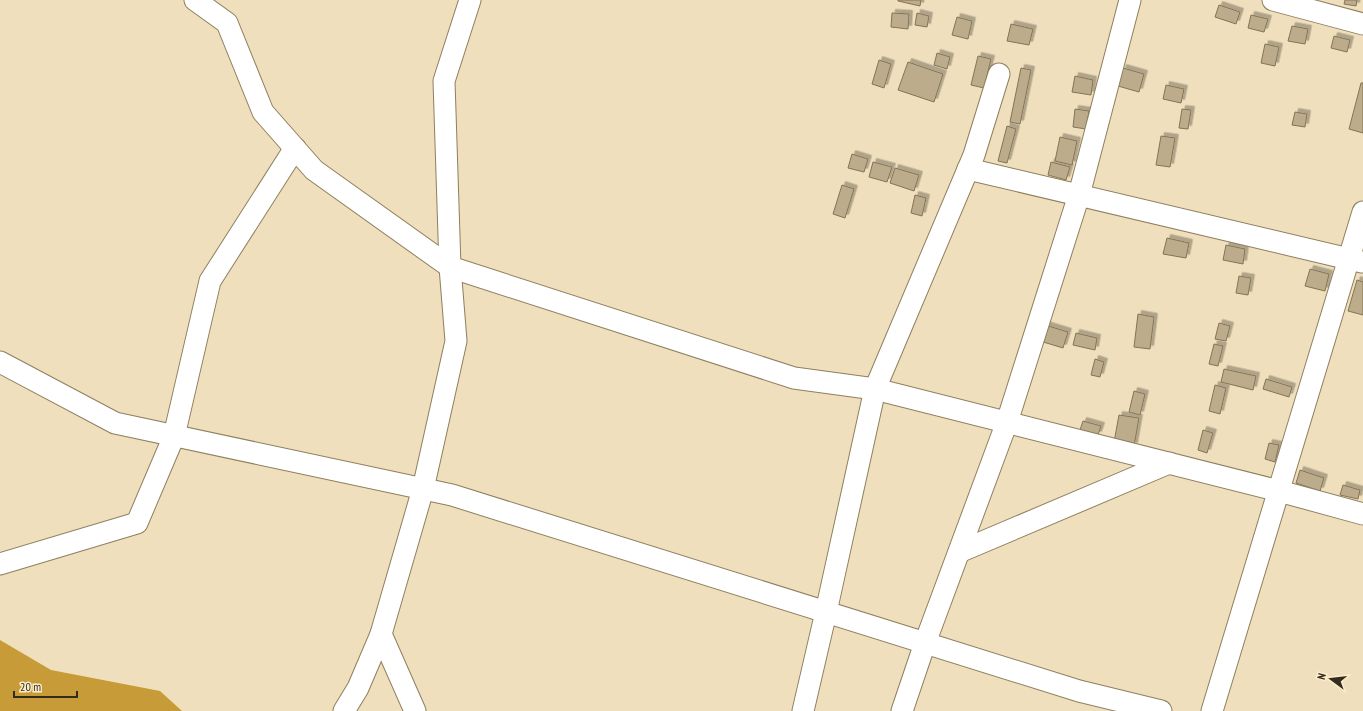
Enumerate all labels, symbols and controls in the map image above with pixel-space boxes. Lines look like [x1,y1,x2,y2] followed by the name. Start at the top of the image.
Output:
[1311,659,1351,699] north arrow
[1314,672,1329,681] text: N
[14,673,77,699] scale bar
[20,679,41,694] text: 20 m

